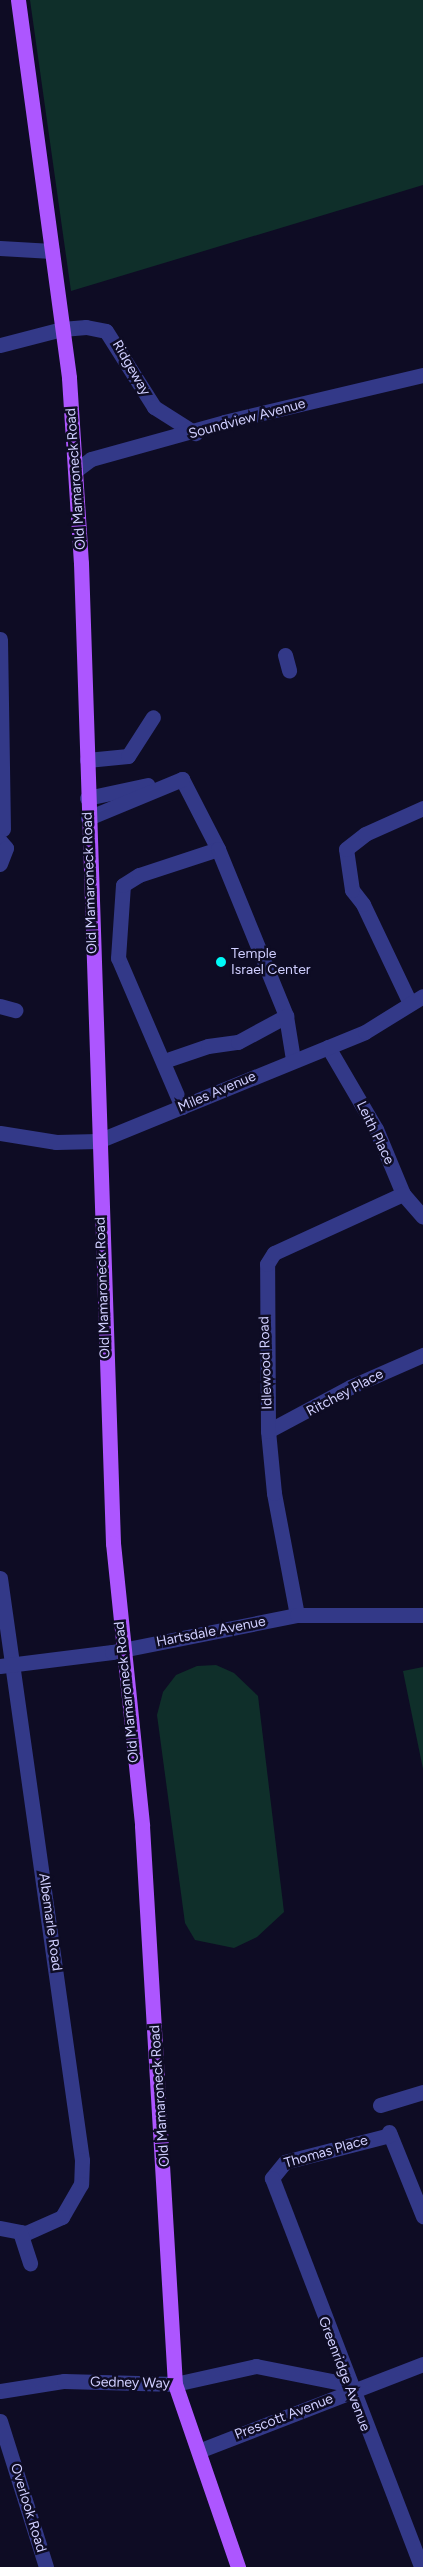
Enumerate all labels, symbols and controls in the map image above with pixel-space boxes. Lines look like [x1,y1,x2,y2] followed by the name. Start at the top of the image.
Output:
[108,337,154,399] street label: Ridgeway
[187,395,307,443] street label: Soundview Avenue
[63,408,89,550] street label: Old Mamaroneck Road
[79,812,101,954] street label: Old Mamaroneck Road
[231,946,311,979] place label: Temple Israel Center
[215,956,227,968] marker: Temple Israel Center
[175,1068,259,1116] street label: Miles Avenue
[352,1099,398,1167] street label: Leith Place
[92,1217,114,1359] street label: Old Mamaroneck Road
[256,1316,276,1410] street label: Idlewood Road
[304,1366,386,1420] street label: Ritchey Place
[155,1613,267,1651] street label: Hartsdale Avenue
[111,1621,143,1763] street label: Old Mamaroneck Road
[35,1872,65,1972] street label: Albemarle Road
[147,2025,173,2167] street label: Old Mamaroneck Road
[282,2132,370,2172] street label: Thomas Place
[314,2314,374,2434] street label: Greenridge Avenue
[90,2374,170,2392] street label: Gedney Way
[232,2391,336,2443] street label: Prescott Avenue
[6,2461,50,2555] street label: Overlook Road

